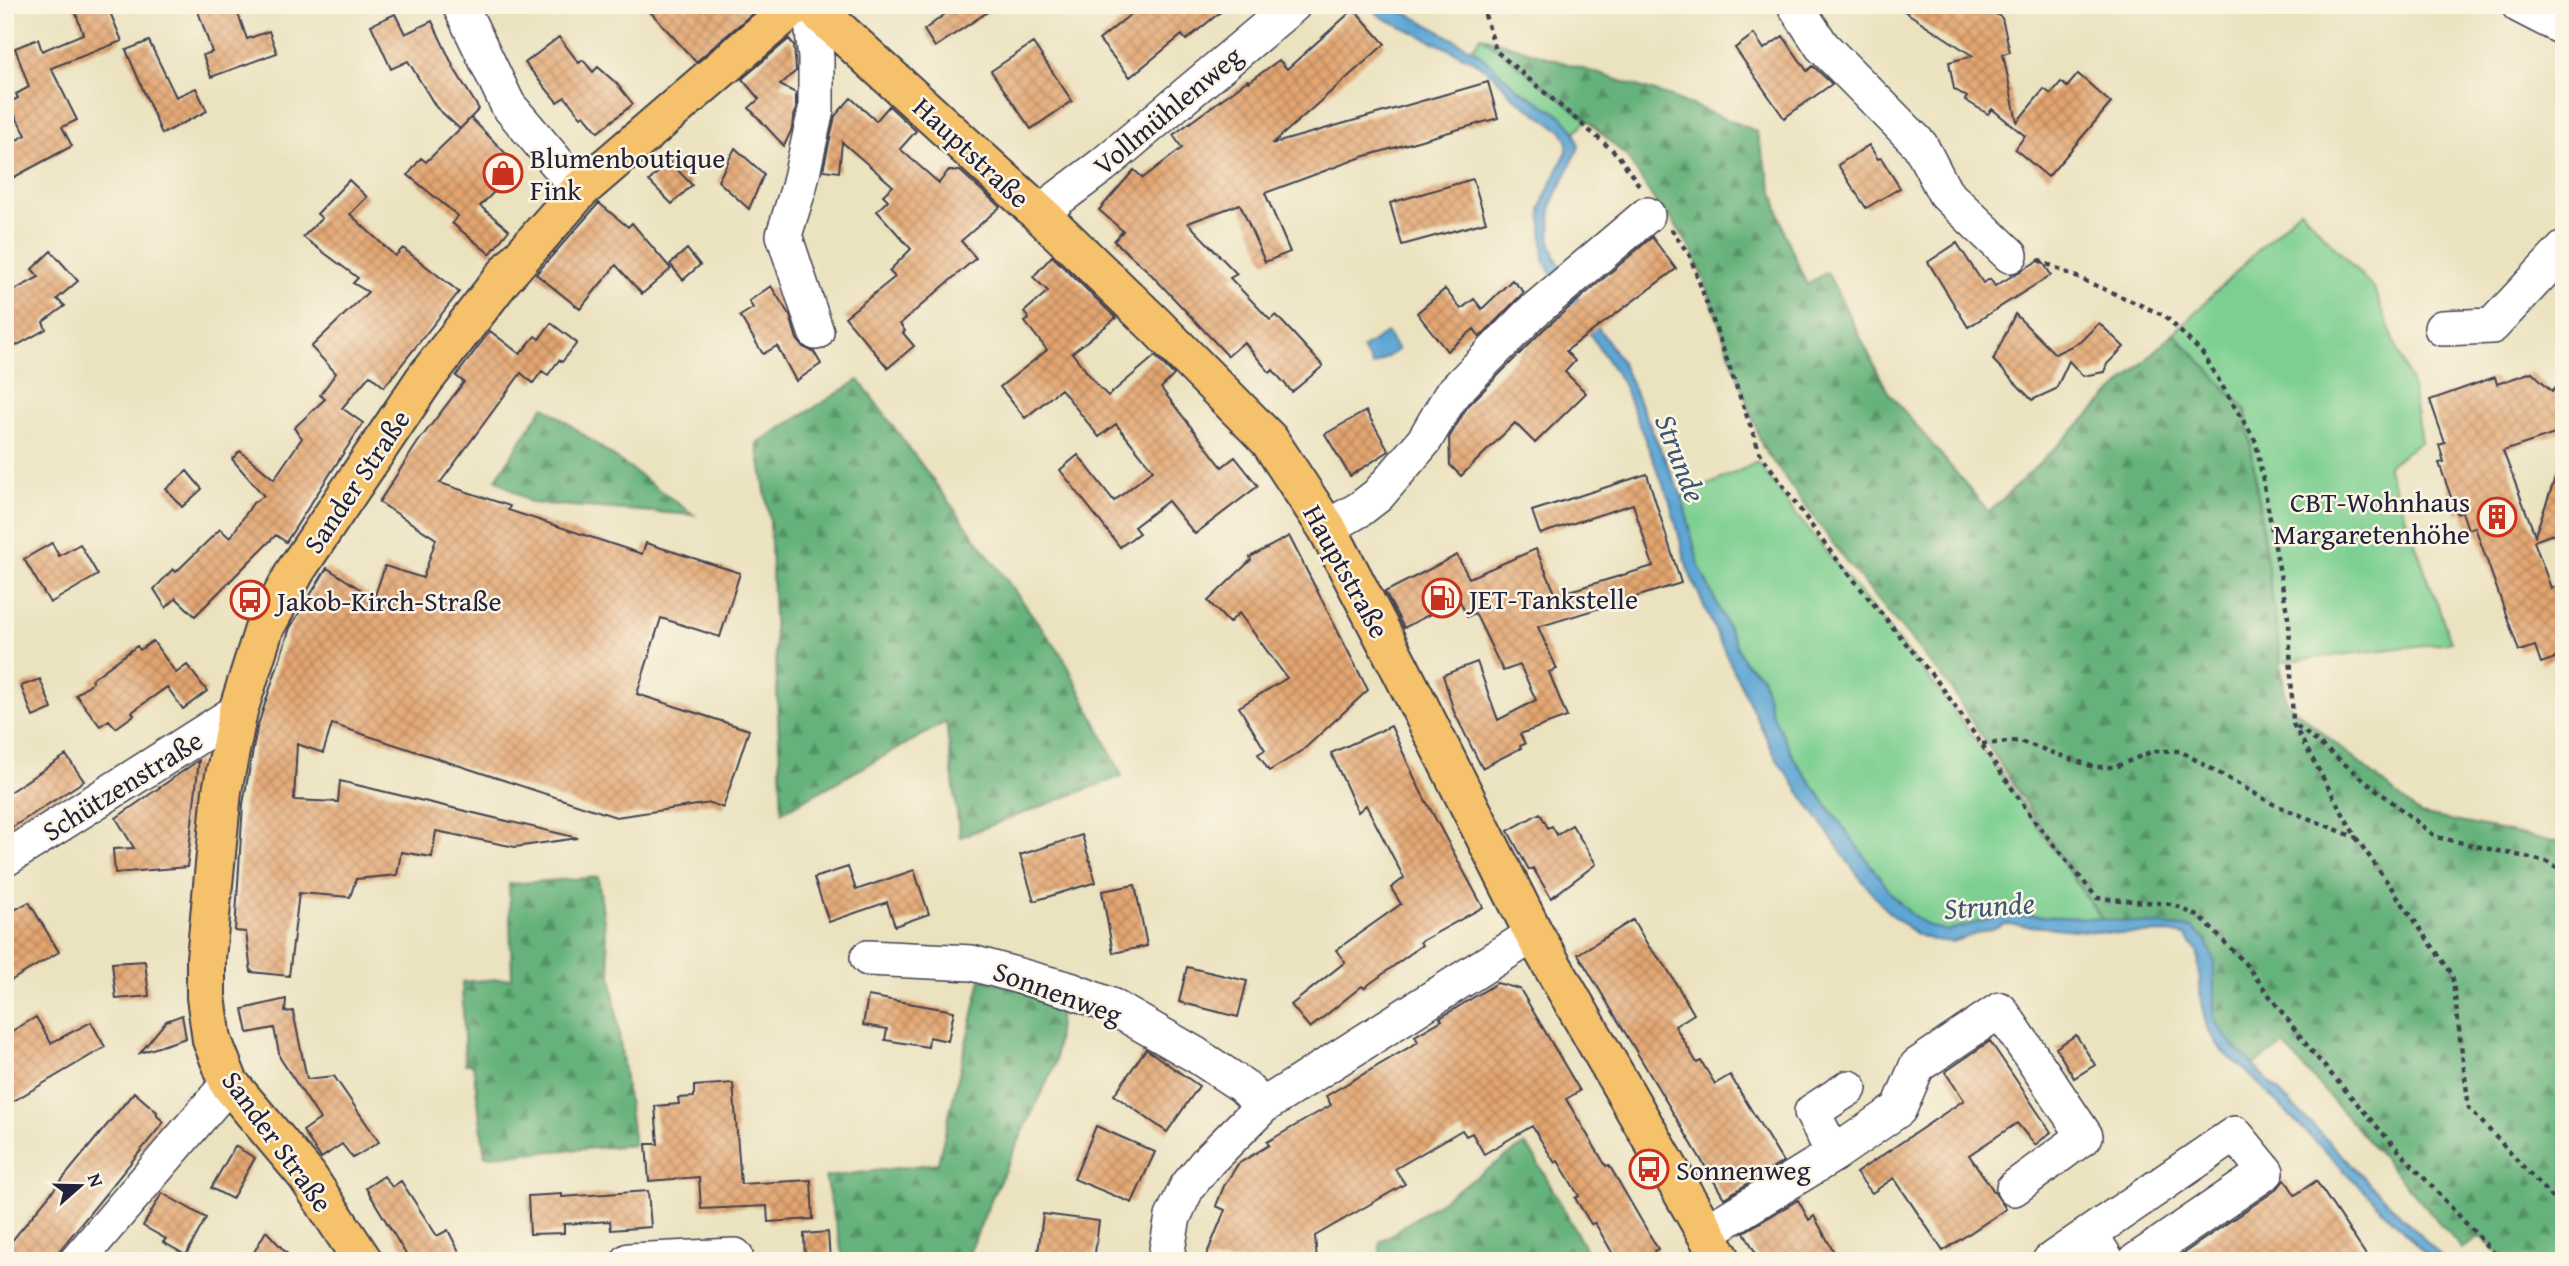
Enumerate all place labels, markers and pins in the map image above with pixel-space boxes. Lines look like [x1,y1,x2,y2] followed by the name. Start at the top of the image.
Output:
[530,137,725,210] place label: Blumenboutique Fink
[482,152,524,194] shop icon: Blumenboutique Fink
[2273,481,2470,554] place label: CBT-Wohnhaus Margaretenhöhe
[2476,496,2518,538] building icon: CBT-Wohnhaus Margaretenhöhe
[1421,577,1463,619] fuel station icon: JET-Tankstelle
[1466,578,1638,619] place label: JET-Tankstelle
[229,579,271,621] bus stop icon: Jakob-Kirch-Straße
[274,580,502,621] place label: Jakob-Kirch-Straße
[1628,1148,1670,1190] bus stop icon: Sonnenweg
[1676,1149,1811,1190] place label: Sonnenweg

